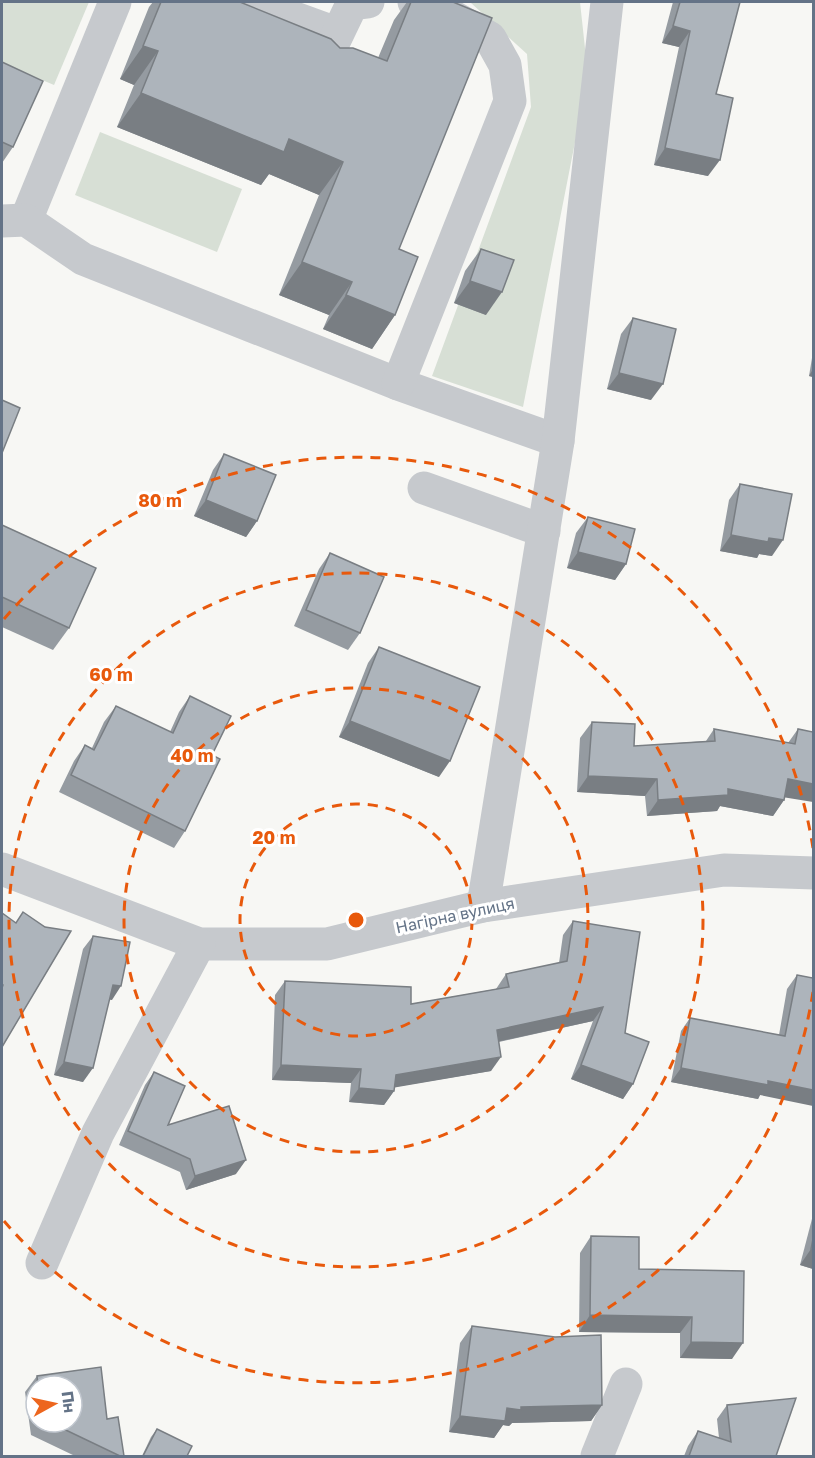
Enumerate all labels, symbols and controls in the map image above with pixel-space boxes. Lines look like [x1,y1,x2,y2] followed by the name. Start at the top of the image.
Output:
[138,489,182,511] text: 80 m
[89,663,133,685] text: 60 m
[170,744,214,766] text: 40 m
[253,826,295,848] text: 20 m
[394,893,516,937] street label: Нагірна вулиця
[346,910,366,930] centre of rings
[24,1374,84,1434] north arrow
[57,1390,80,1414] text: Пн

